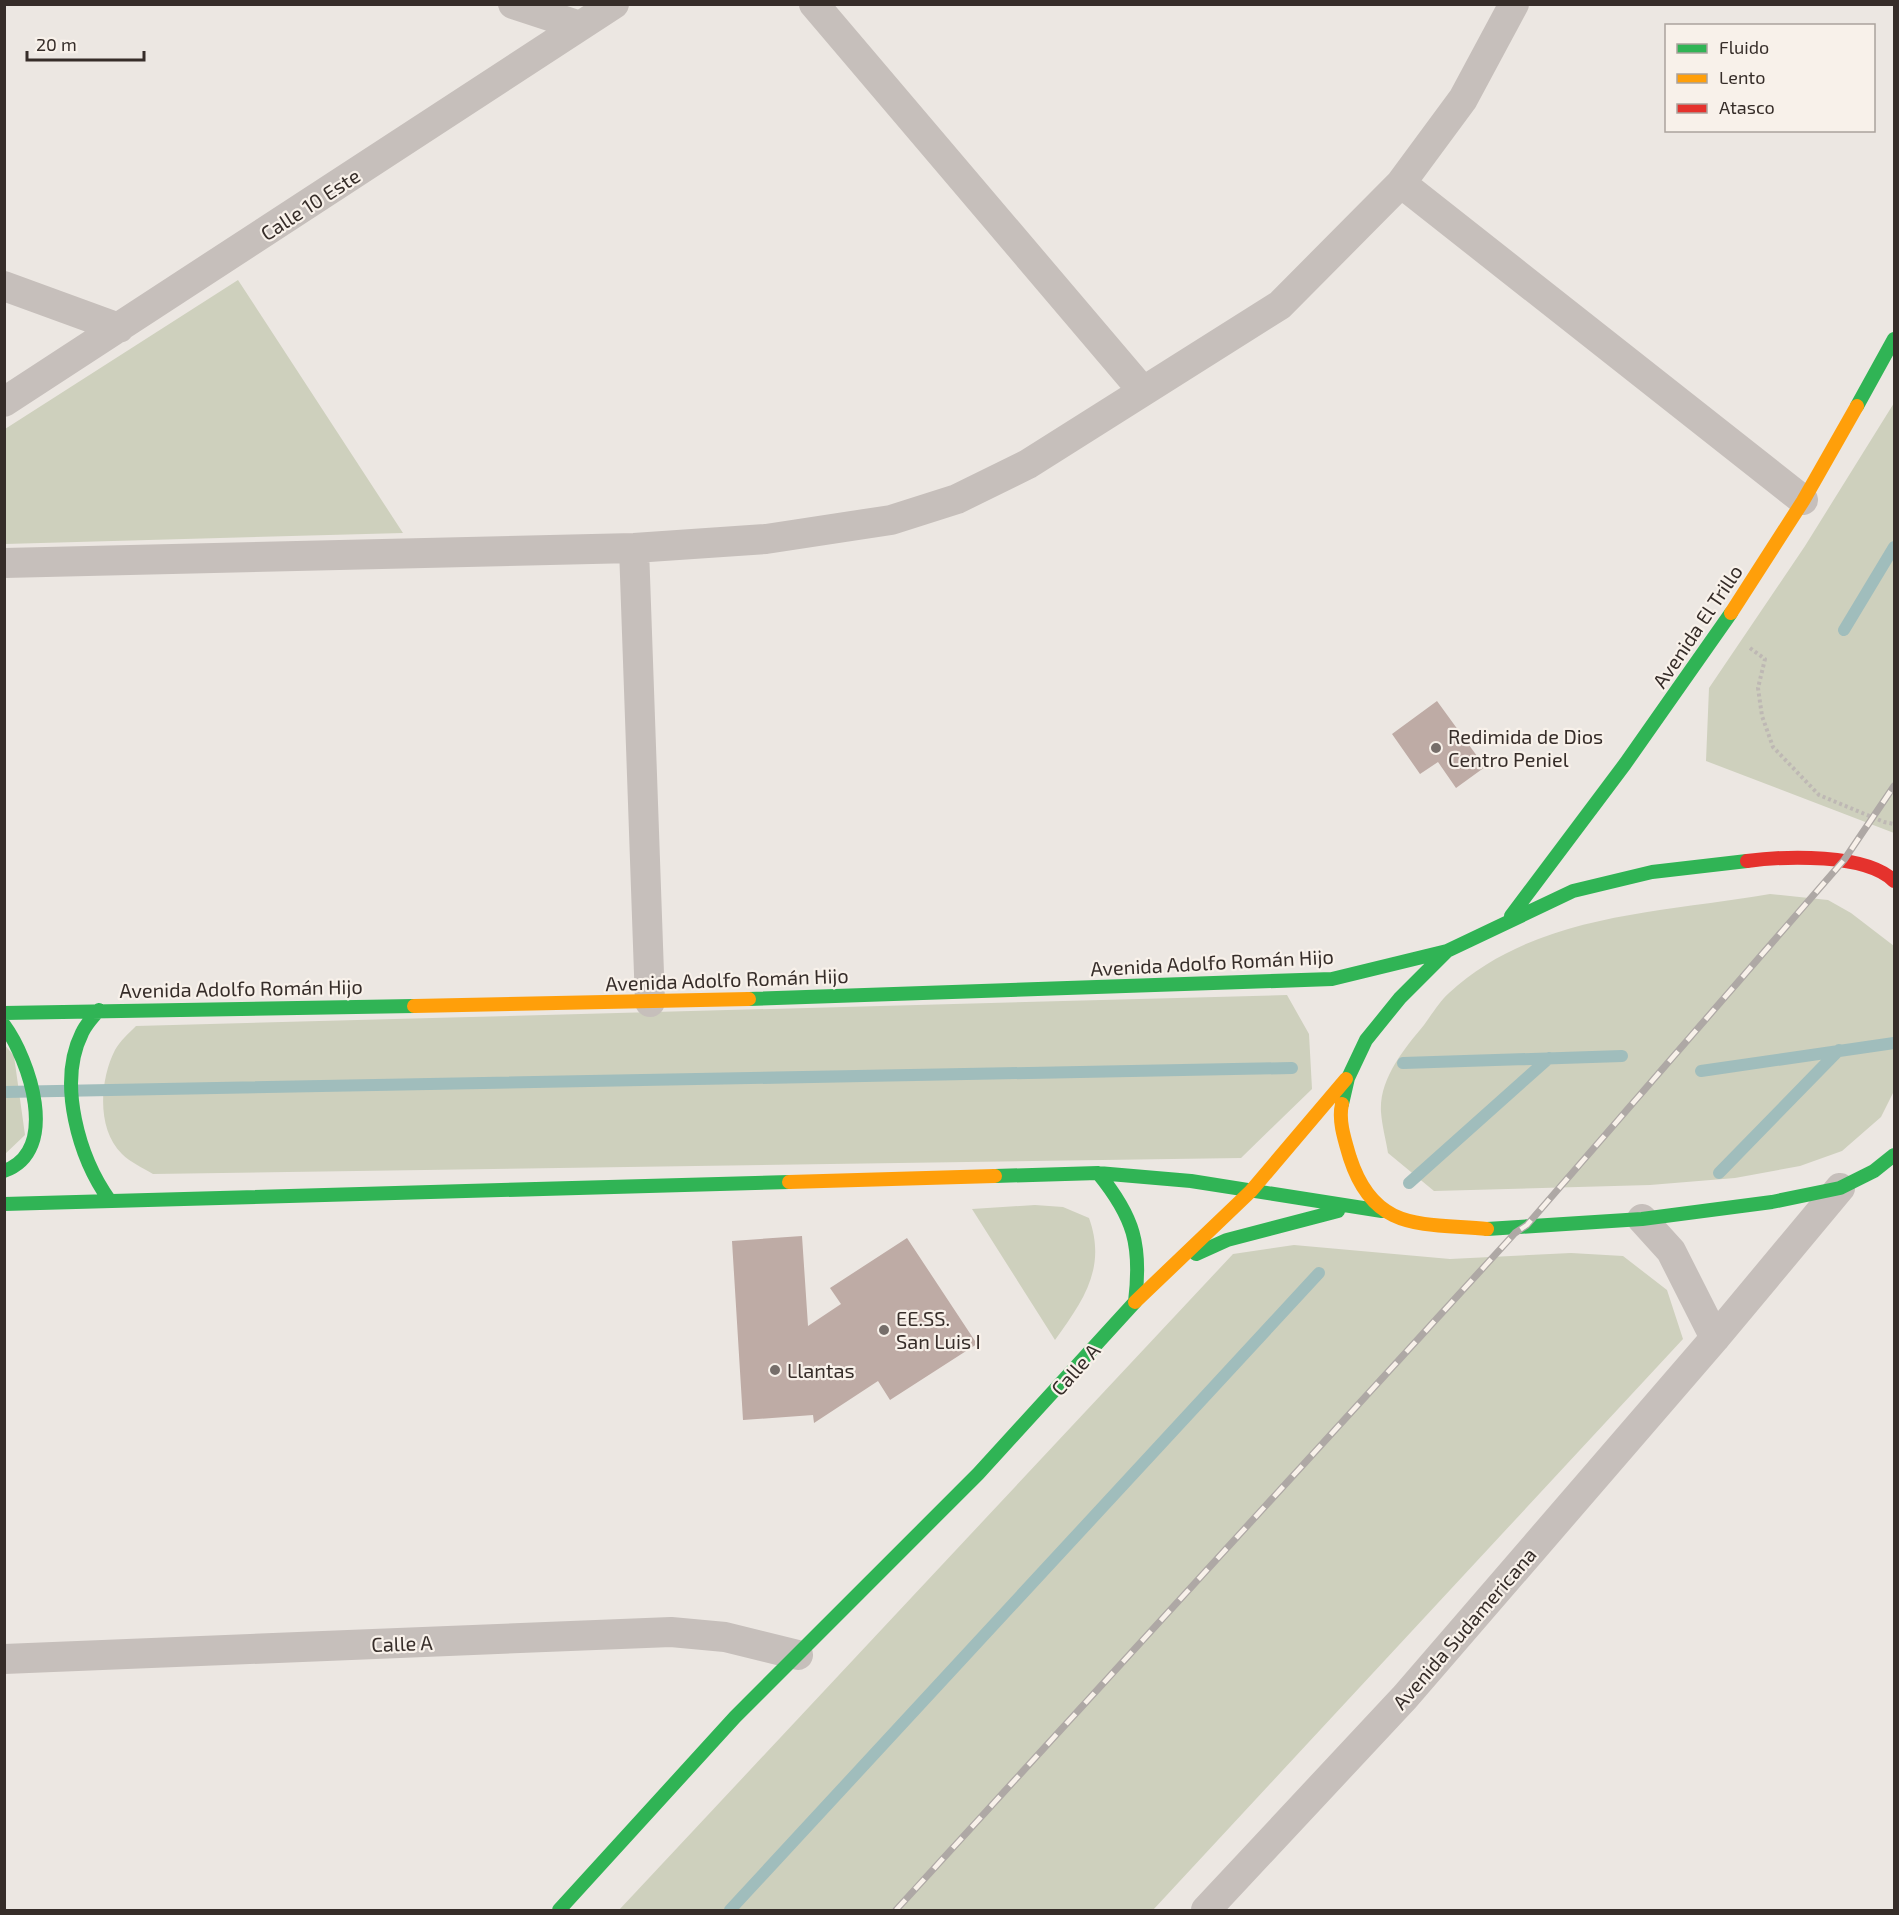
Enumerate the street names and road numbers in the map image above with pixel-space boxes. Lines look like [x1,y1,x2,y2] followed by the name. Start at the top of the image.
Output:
[256,163,364,245] street label: Calle 10 Este
[1647,560,1747,692] street label: Avenida El Trillo
[1090,944,1334,980] street label: Avenida Adolfo Román Hijo
[605,963,849,995] street label: Avenida Adolfo Román Hijo
[119,974,363,1002] street label: Avenida Adolfo Román Hijo
[1046,1338,1105,1400] street label: Calle A
[1387,1542,1541,1714] street label: Avenida Sudamericana
[371,1630,434,1656] street label: Calle A

